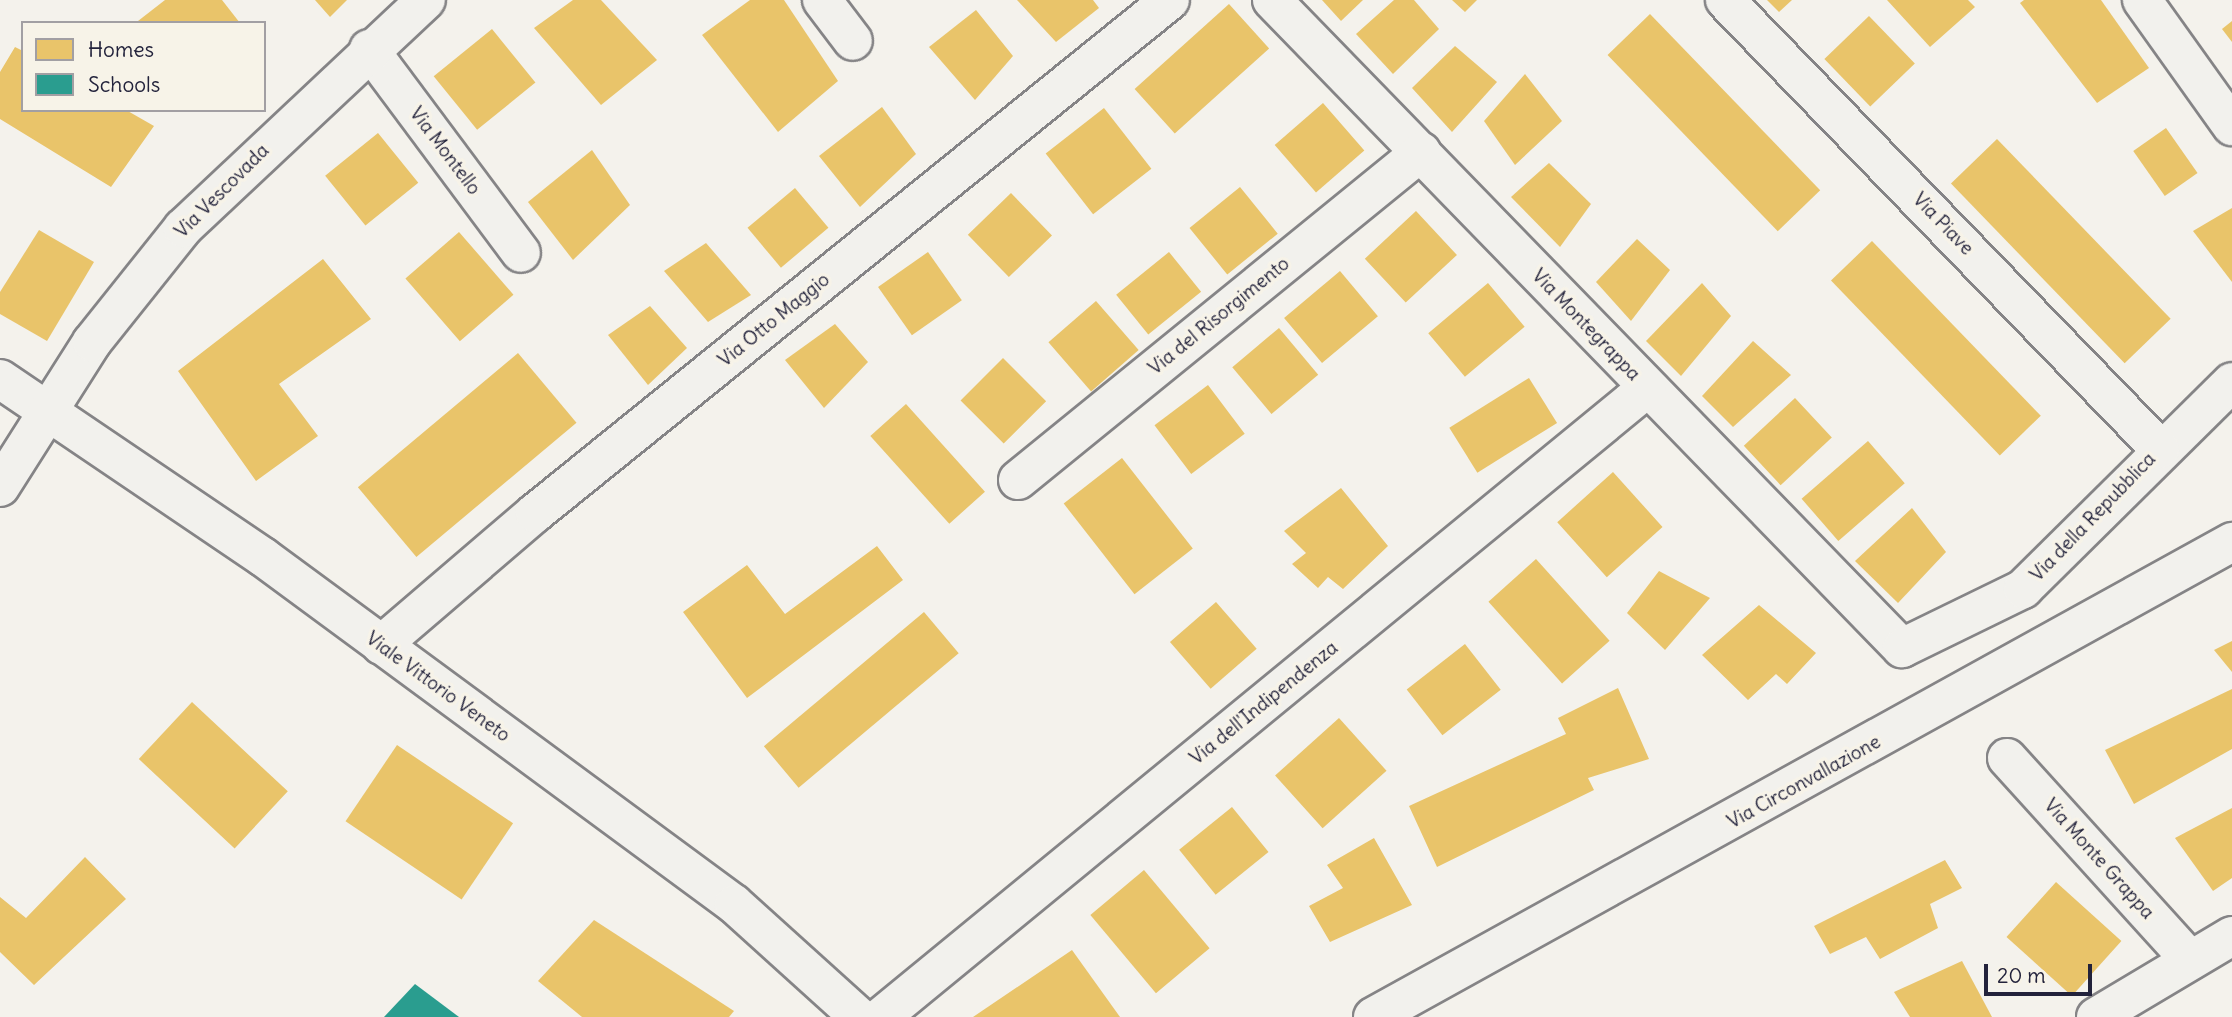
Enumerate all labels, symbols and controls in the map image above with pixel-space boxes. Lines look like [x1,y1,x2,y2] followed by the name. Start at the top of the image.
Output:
[21,21,266,112] legend
[88,36,154,63] text: Homes
[88,71,160,98] text: Schools
[405,103,485,199] street label: Via Montello
[170,139,274,243] street label: Via Vescovada
[1908,188,1978,260] street label: Via Piave
[1144,252,1294,380] street label: Via del Risorgimento
[1527,264,1645,386] street label: Via Montegrappa
[714,268,834,372] street label: Via Otto Maggio
[2026,448,2160,586] street label: Via della Repubblica
[362,627,514,747] street label: Viale Vittorio Veneto
[1185,636,1343,770] street label: Via dell'Indipendenza
[1723,730,1885,834] street label: Via Circonvallazione
[2039,794,2159,924] street label: Via Monte Grappa
[1987,950,2096,994] scale bar
[1997,962,2046,989] text: 20 m

